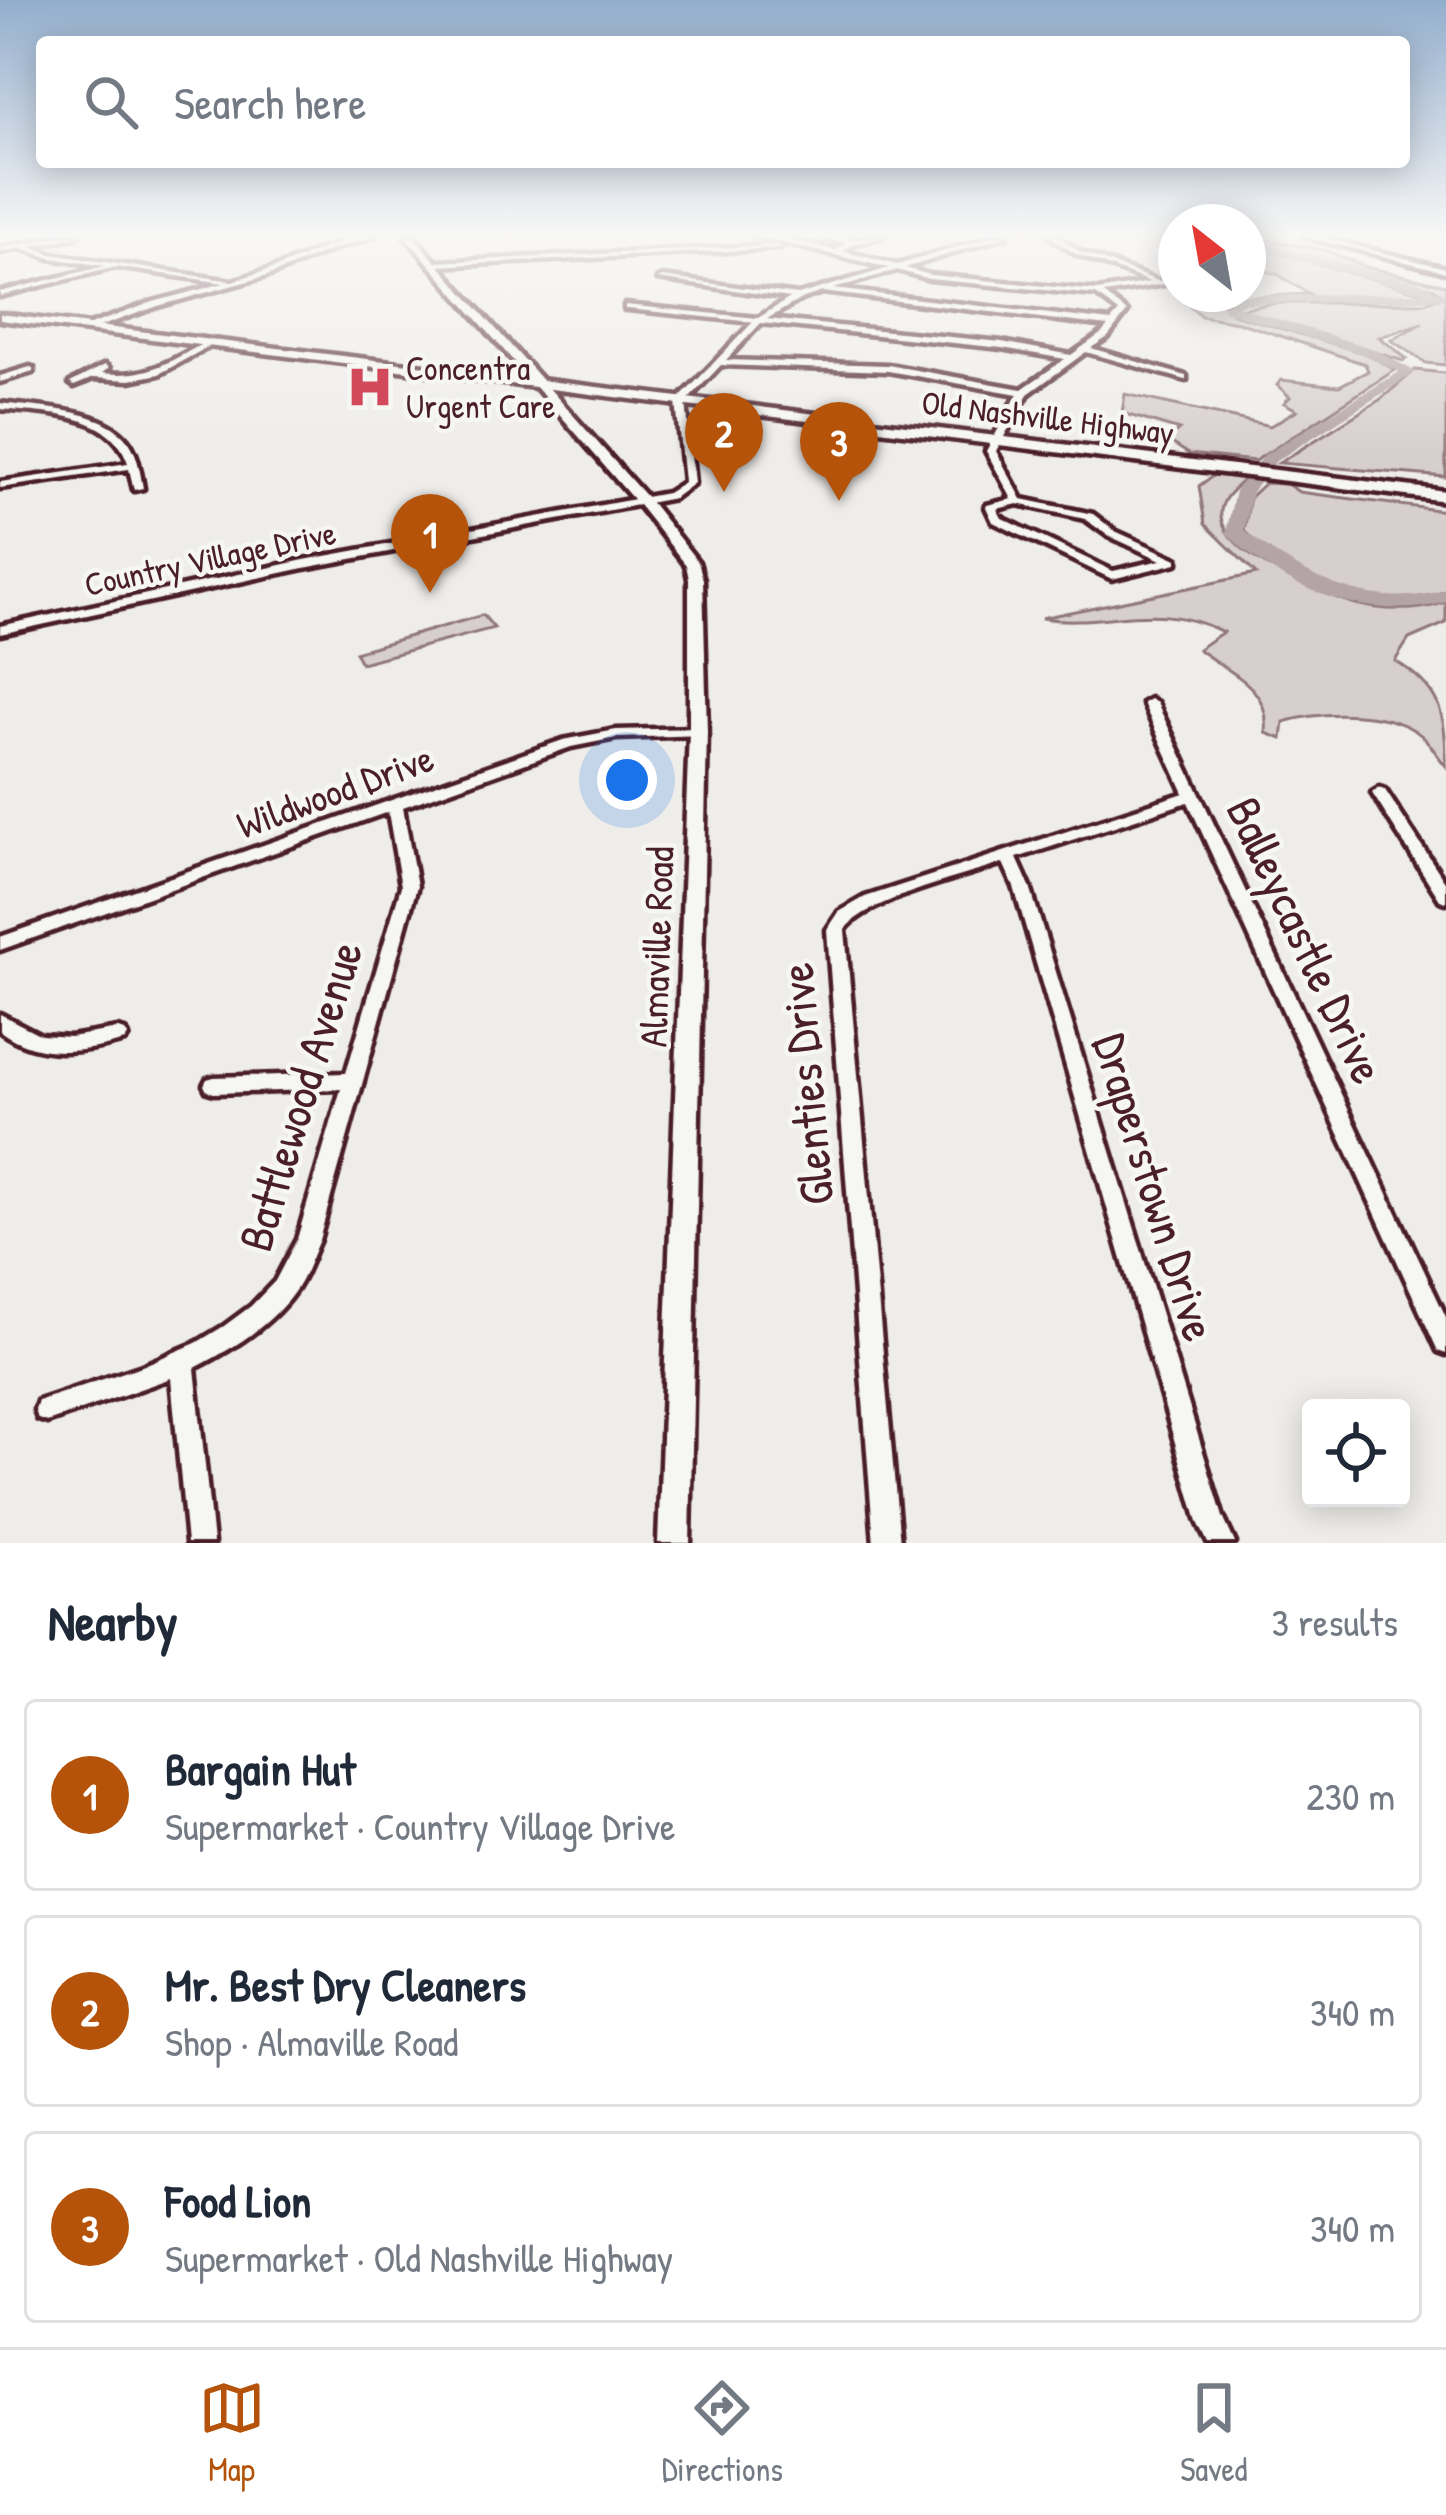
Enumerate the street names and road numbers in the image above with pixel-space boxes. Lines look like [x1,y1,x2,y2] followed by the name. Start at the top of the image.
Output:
[919,380,1177,455] street label: Old Nashville Highway
[80,510,340,607] street label: Country Village Drive
[229,730,440,851] street label: Wildwood Drive
[1212,786,1401,1094] street label: Balleycastle Drive
[626,846,685,1048] street label: Almaville Road
[222,933,377,1259] street label: Battlewood Avenue
[763,960,848,1208] street label: Glenties Drive
[1078,1025,1233,1348] street label: Draperstown Drive

